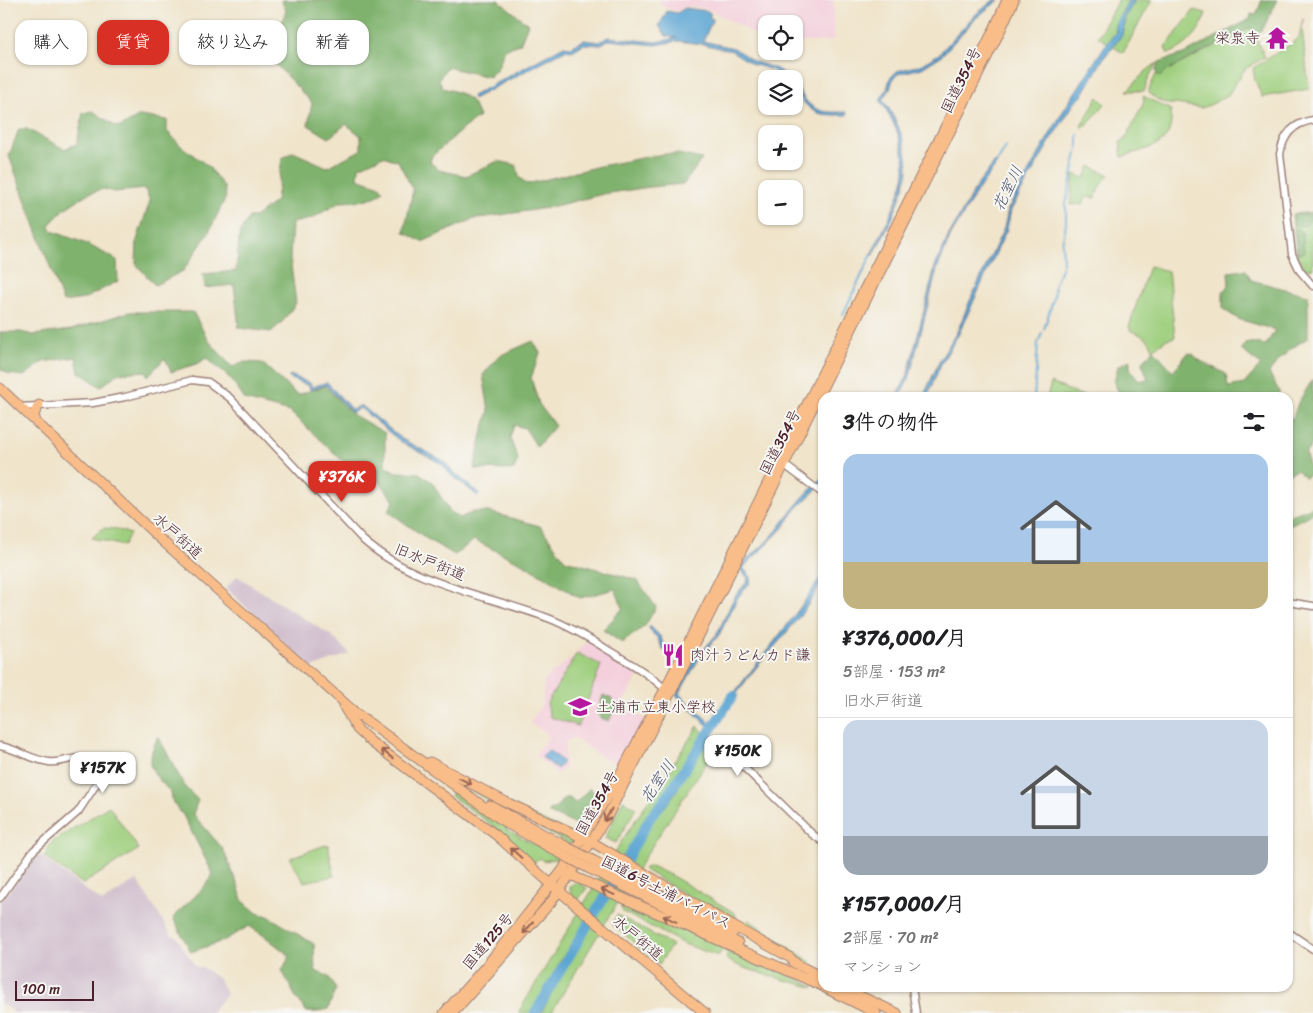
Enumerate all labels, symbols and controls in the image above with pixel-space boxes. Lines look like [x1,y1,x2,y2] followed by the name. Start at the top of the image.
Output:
[758,15,803,225] map controls
[758,15,803,60] button: locate
[15,20,87,65] chip: 購入
[97,20,169,65] chip: 賃貸
[179,20,287,65] chip: 絞り込み
[297,20,369,65] chip: 新着
[1215,25,1260,51] place label: 栄泉寺
[1264,25,1290,51] temple icon: 栄泉寺
[934,42,988,118] street label: 国道354号
[758,70,803,115] button: layers
[758,125,803,170] button: +
[984,160,1031,216] water label: 花室川
[758,180,803,225] button: −
[843,403,939,441] text: 3件の物件
[752,404,808,480] street label: 国道354号
[1240,408,1268,436] icon: filters
[307,460,377,503] pin: ¥376K
[319,462,365,491] text: ¥376K
[1011,487,1101,577] icon: home
[147,506,209,566] street label: 水戸街道
[390,536,470,588] street label: 旧水戸街道
[843,619,967,657] text: ¥376,000/月
[660,642,686,668] restaurant icon: 肉汁うどんカド謙
[690,642,810,668] place label: 肉汁うどんカド謙
[843,657,946,686] text: 5部屋 · 153 m²
[843,686,923,715] text: 旧水戸街道
[567,694,593,720] school or university icon: 土浦市立東小学校
[596,694,716,720] place label: 土浦市立東小学校
[703,734,773,777] pin: ¥150K
[715,736,761,765] text: ¥150K
[380,749,394,759] one-way arrow
[68,752,138,794] pin: ¥157K
[1011,752,1101,842] icon: home
[81,753,125,782] text: ¥157K
[632,753,683,809] water label: 花室川
[568,765,626,841] street label: 国道354号
[457,776,472,786] one-way arrow
[602,807,612,821] one-way arrow
[509,847,522,859] one-way arrow
[596,848,736,936] street label: 国道6号土浦バイパス
[843,885,965,923] text: ¥157,000/月
[601,887,616,897] one-way arrow
[456,906,520,976] street label: 国道125号
[607,909,669,967] street label: 水戸街道
[663,914,678,924] one-way arrow
[523,922,534,935] one-way arrow
[843,923,939,952] text: 2部屋 · 70 m²
[843,952,922,981] text: マンション
[22,977,60,1002] text: 100 m
[15,978,94,1001] scale bar

